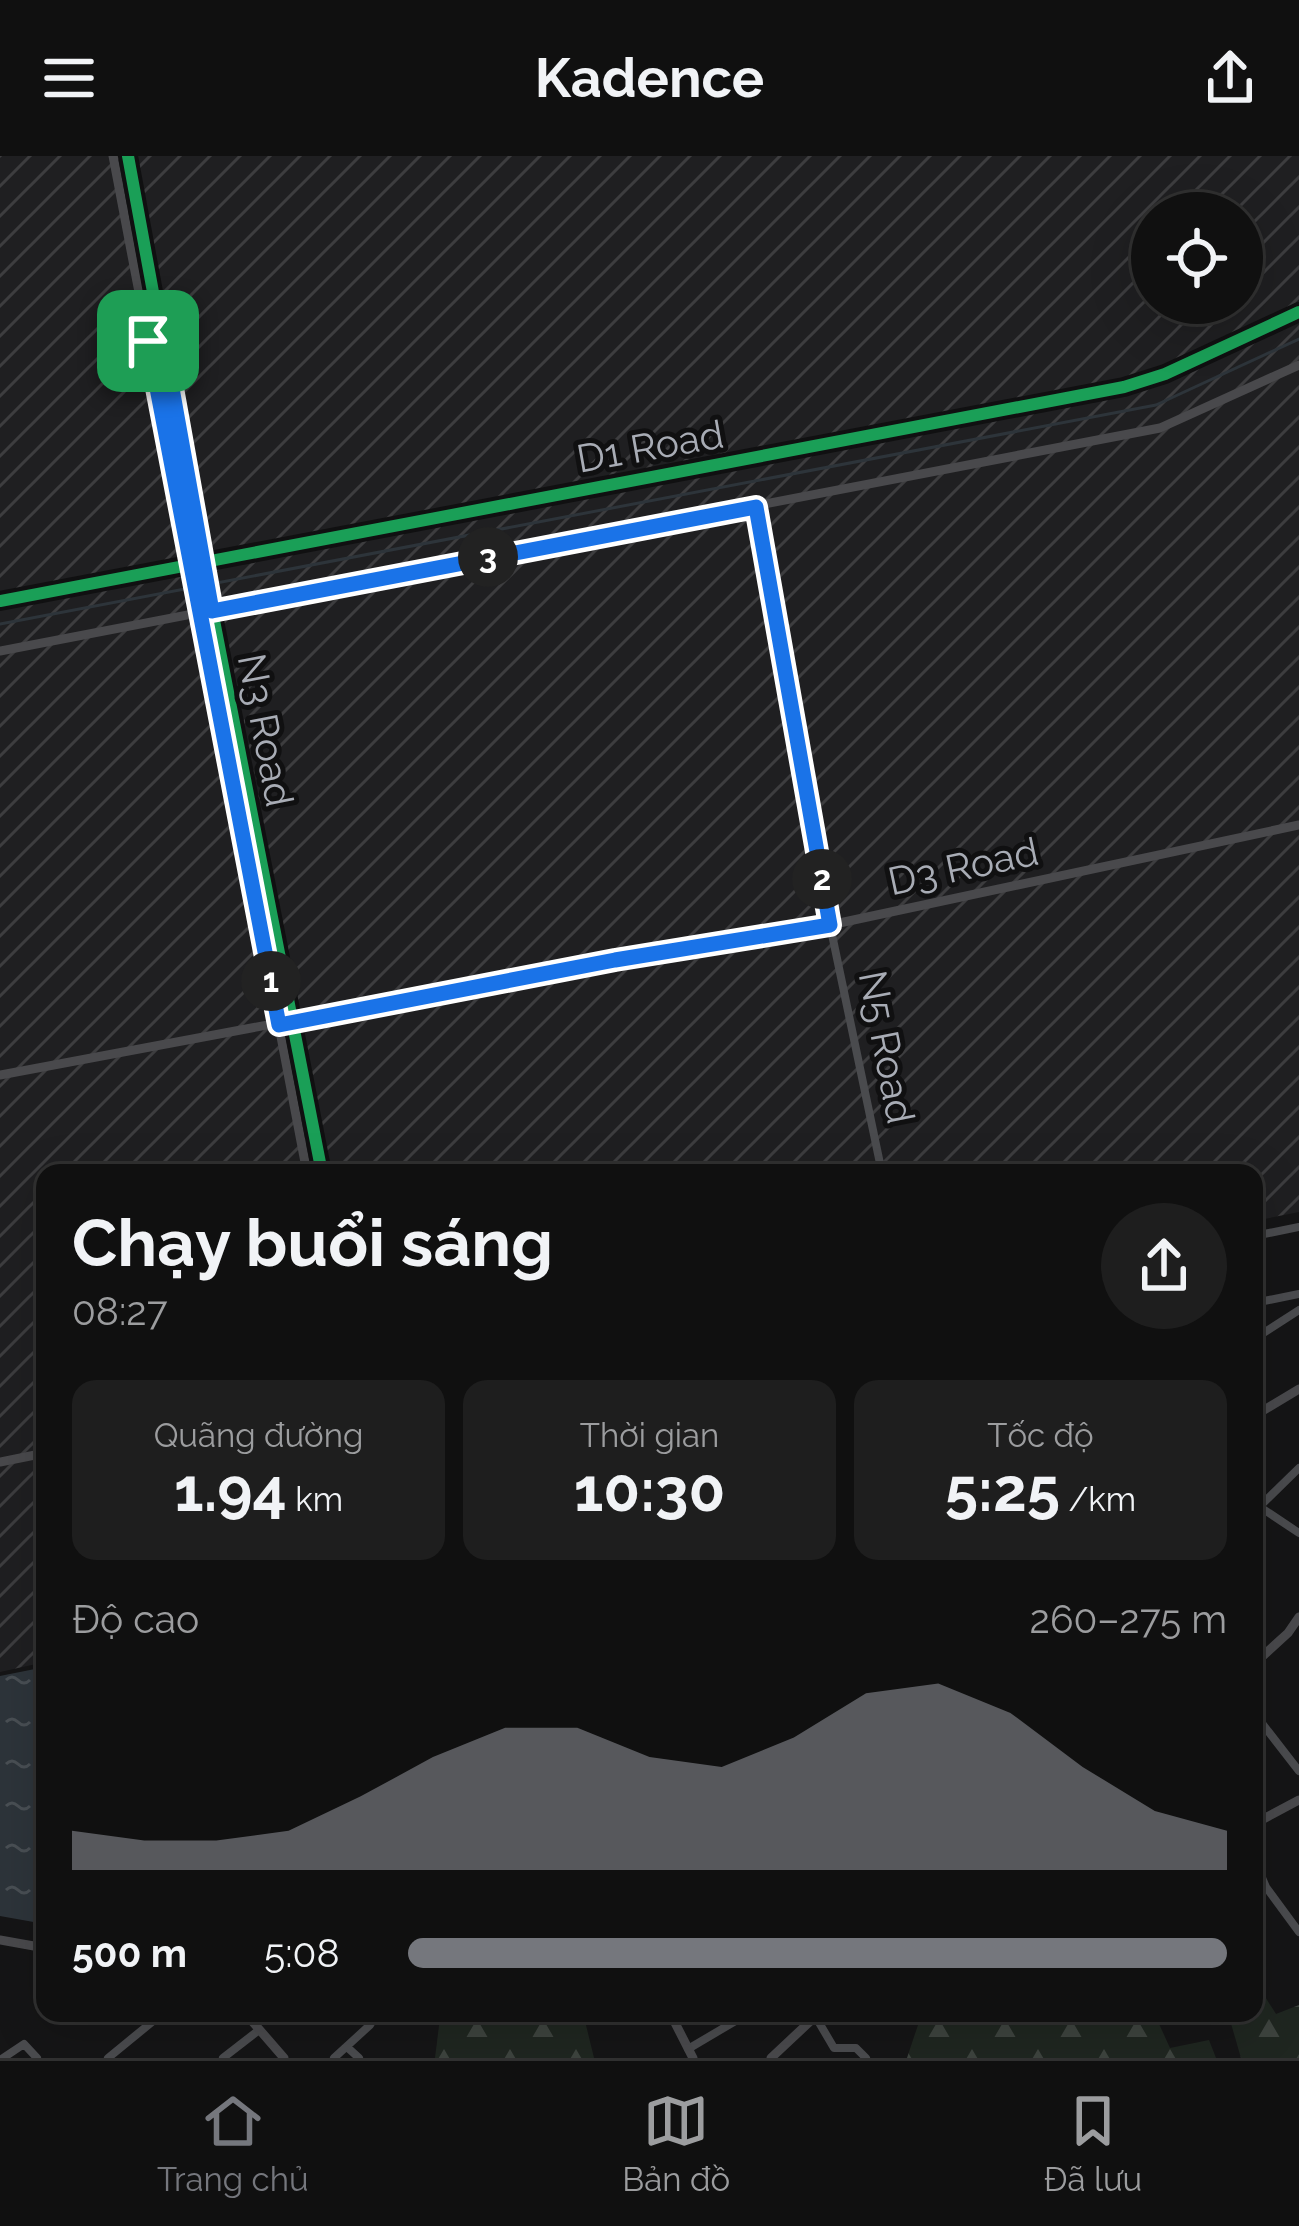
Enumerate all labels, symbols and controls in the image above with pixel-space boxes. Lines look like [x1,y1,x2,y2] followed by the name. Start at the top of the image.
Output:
[36,45,102,111] icon: menu
[1197,45,1263,111] icon: share
[535,46,764,110] text: Kadence
[1131,192,1263,324] map controls
[1131,192,1263,324] button: locate
[97,290,199,392] pin
[115,308,181,374] icon: arrive
[573,410,727,482] street label: D1 Road
[458,527,518,587] pin: 3
[479,537,497,576] text: 3
[229,650,303,810] street label: N3 Road
[884,828,1042,904] street label: D3 Road
[792,849,852,909] pin: 2
[813,859,831,898] text: 2
[241,951,301,1011] pin: 1
[263,961,279,1000] text: 1
[850,967,924,1127] street label: N5 Road
[1101,1203,1227,1329] button: share
[72,1204,553,1281] text: Chạy buổi sáng
[72,1288,168,1334] text: 08:27
[154,1416,363,1455] text: Quãng đường
[580,1416,719,1455] text: Thời gian
[987,1416,1094,1455] text: Tốc độ
[174,1455,287,1525] text: 1.94
[574,1455,725,1525] text: 10:30
[945,1455,1060,1525] text: 5:25
[287,1480,343,1519] text: km
[1060,1480,1136,1519] text: /km
[72,1596,199,1642] text: Độ cao
[1030,1596,1227,1642] text: 260–275 m
[72,1930,187,1976] text: 500 m
[264,1930,340,1976] text: 5:08
[157,2088,309,2199] tab: Trang chủ
[622,2088,730,2199] tab: Bản đồ
[1044,2088,1142,2199] tab: Đã lưu

